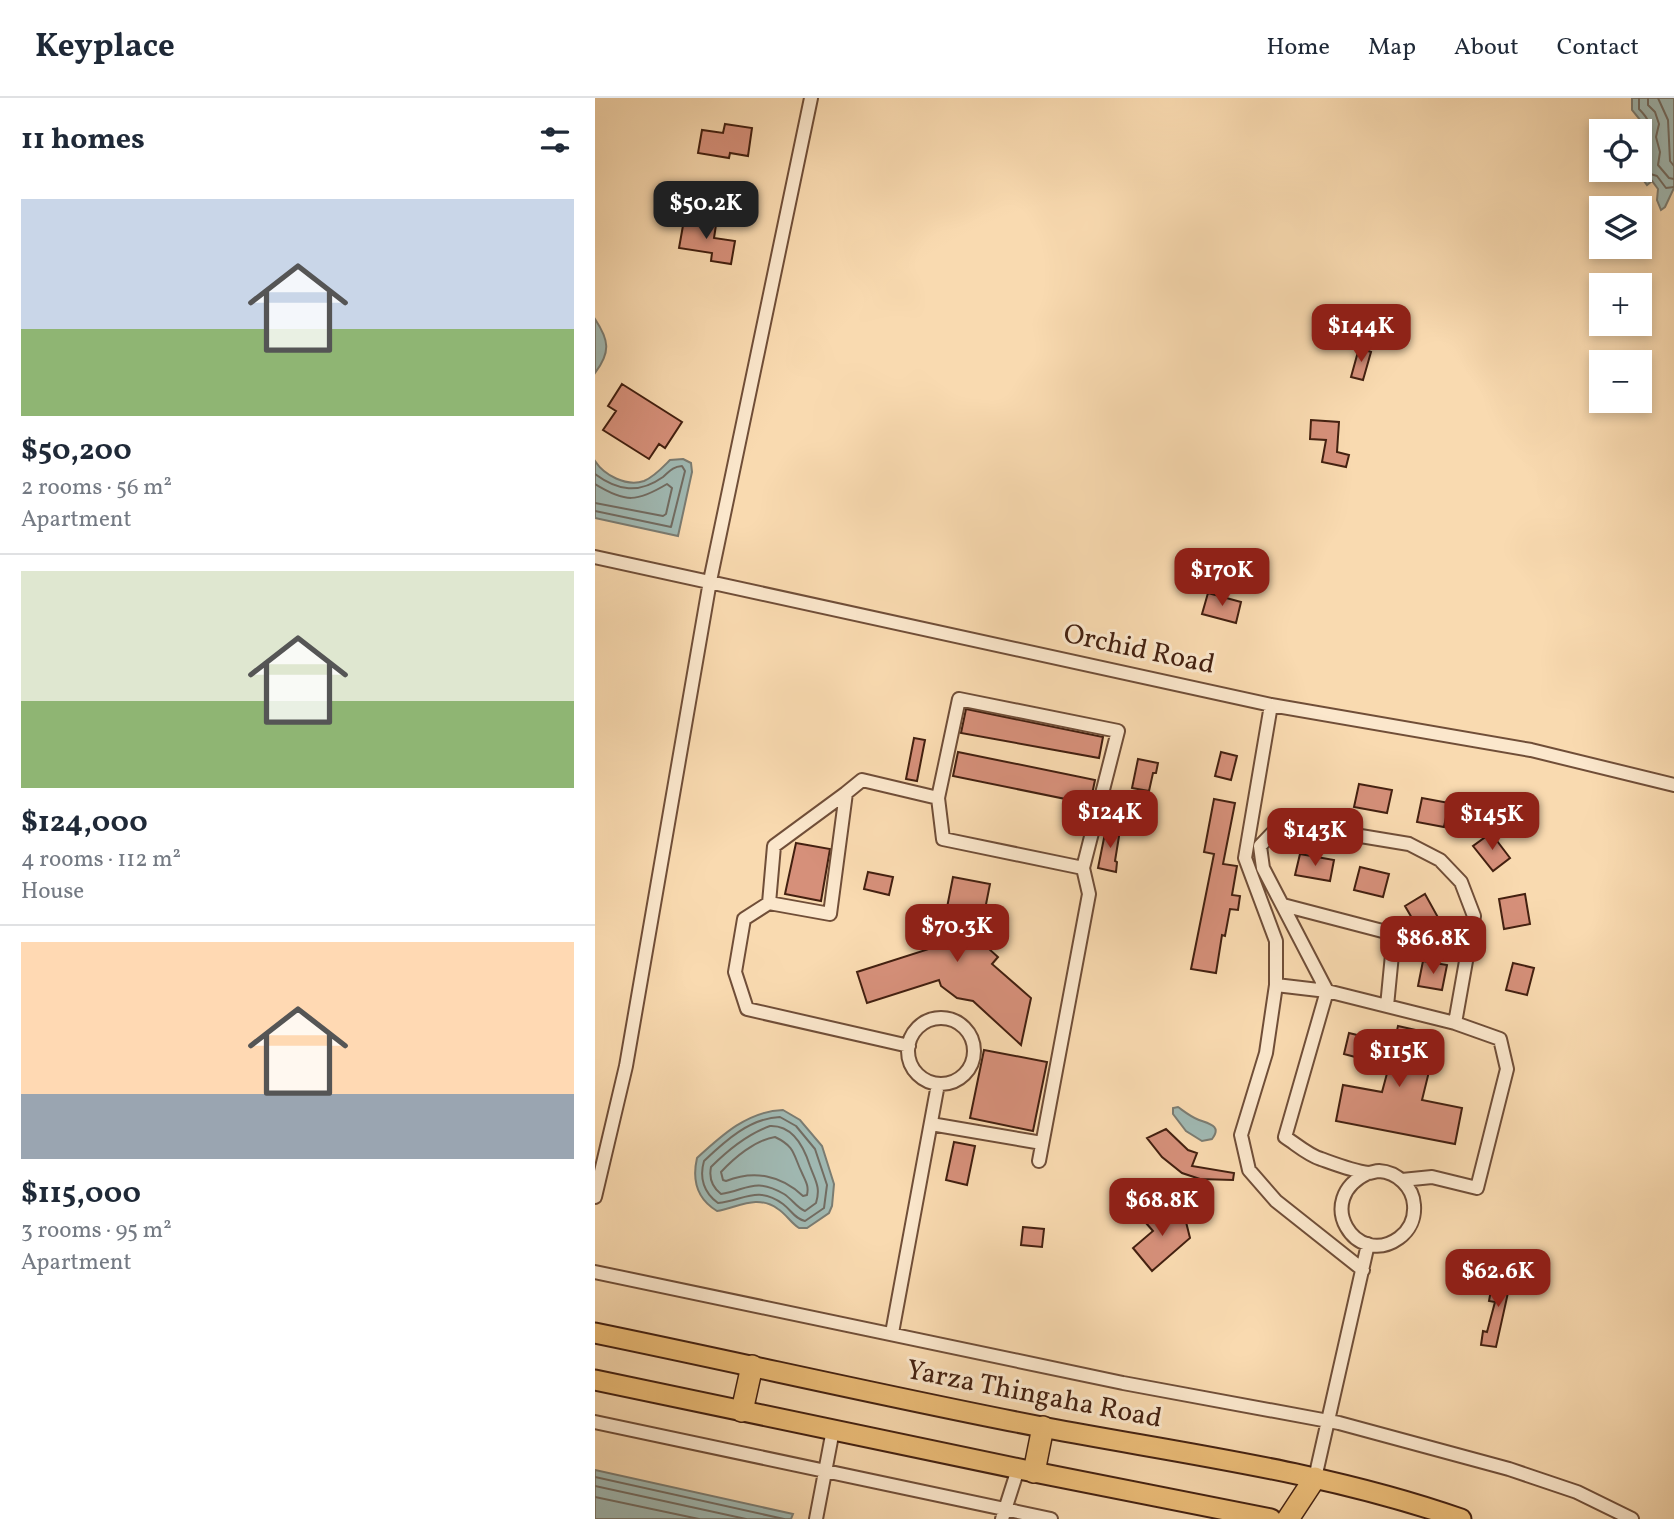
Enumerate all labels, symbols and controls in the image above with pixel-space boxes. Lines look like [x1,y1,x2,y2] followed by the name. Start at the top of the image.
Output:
[35,25,175,71] text: Keyplace
[1266,31,1330,65] text: Home
[1368,31,1416,65] text: Map
[1454,31,1519,65] text: About
[1557,31,1639,65] text: Contact
[21,119,145,161] text: 11 homes
[1589,119,1652,413] map controls
[1589,119,1652,182] button: locate
[536,121,574,159] icon: filters
[649,181,763,241] pin: $50.2K
[670,188,743,220] text: $50.2K
[1589,196,1652,259] button: layers
[235,245,361,371] icon: home
[1589,273,1652,336] button: +
[1312,304,1410,364] pin: $144K
[1328,311,1394,343] text: $144K
[1589,350,1652,413] button: −
[21,430,132,472] text: $50,200
[21,472,172,504] text: 2 rooms · 56 m²
[21,504,132,536] text: Apartment
[1173,548,1271,608] pin: $170K
[1190,555,1254,587] text: $170K
[1060,615,1218,685] street label: Orchid Road
[235,617,361,743] icon: home
[1061,790,1159,850] pin: $124K
[1443,792,1541,852] pin: $145K
[1078,797,1142,829] text: $124K
[1460,799,1524,831] text: $145K
[21,802,148,844] text: $124,000
[1266,808,1364,868] pin: $143K
[1283,815,1347,847] text: $143K
[21,844,181,876] text: 4 rooms · 112 m²
[21,876,84,908] text: House
[900,904,1014,964] pin: $70.3K
[921,911,993,943] text: $70.3K
[1376,916,1490,976] pin: $86.8K
[1396,923,1470,955] text: $86.8K
[235,988,361,1114] icon: home
[1350,1030,1448,1089] pin: $115K
[1369,1036,1429,1068] text: $115K
[21,1173,141,1215] text: $115,000
[1105,1178,1219,1238] pin: $68.8K
[1125,1185,1199,1217] text: $68.8K
[21,1215,172,1247] text: 3 rooms · 95 m²
[21,1247,132,1279] text: Apartment
[1441,1250,1555,1309] pin: $62.6K
[1461,1256,1535,1288] text: $62.6K
[903,1351,1165,1439] street label: Yarza Thingaha Road

